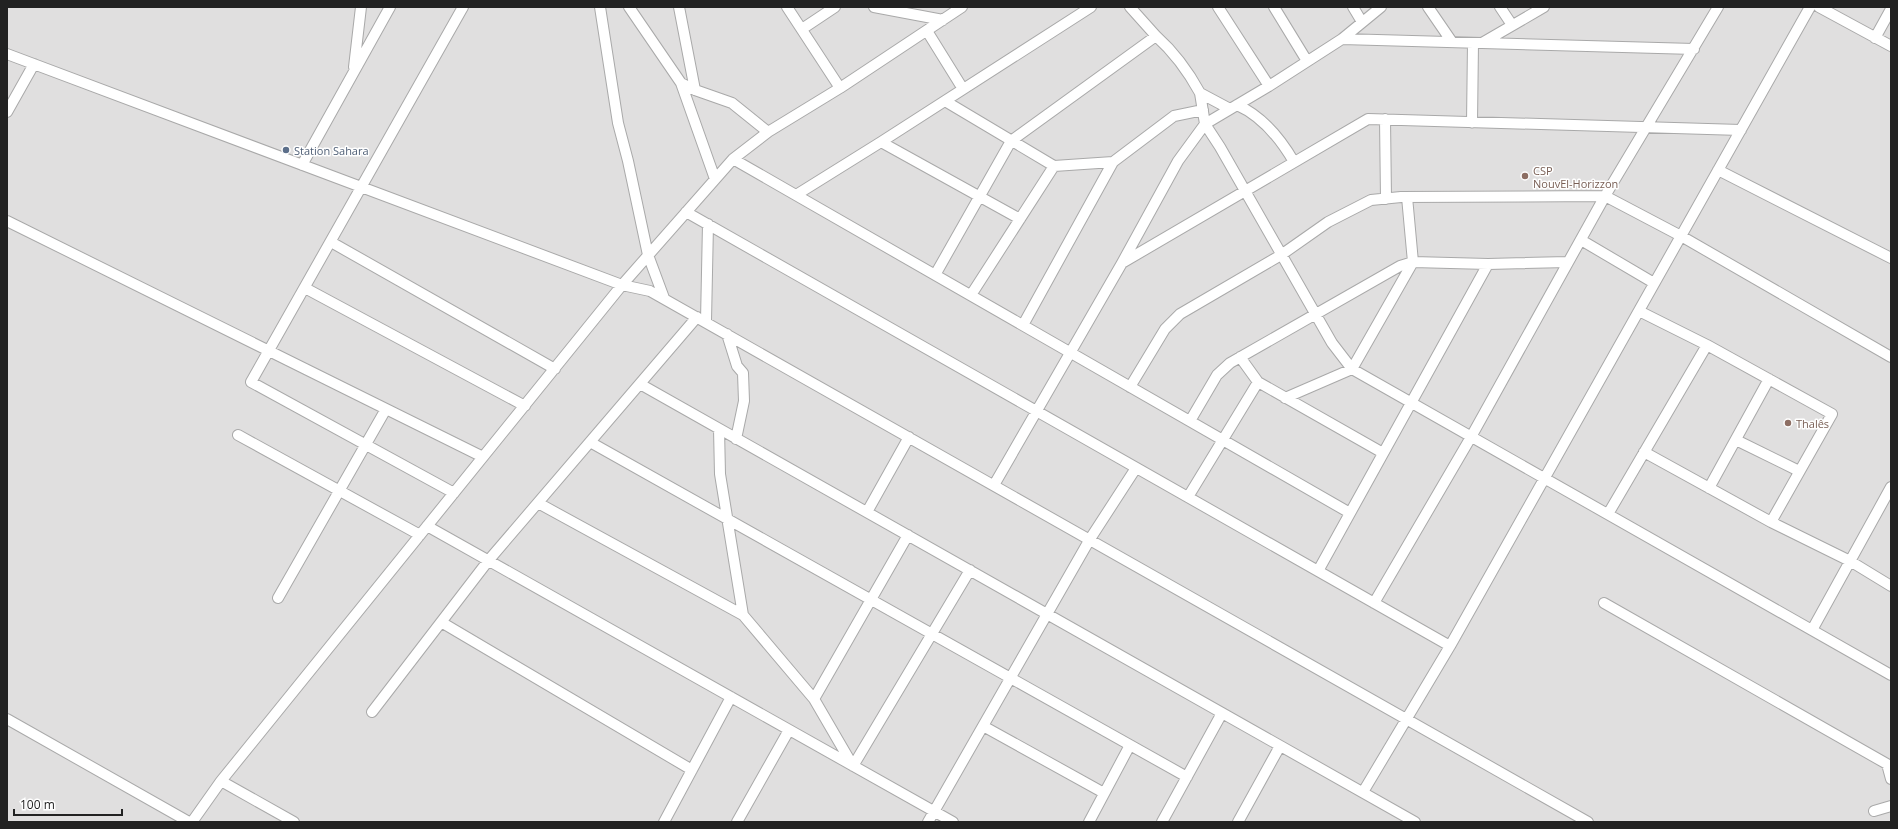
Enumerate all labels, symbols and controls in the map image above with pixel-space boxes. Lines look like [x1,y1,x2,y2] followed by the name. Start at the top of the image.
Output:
[294,143,369,158] place label: Station Sahara
[281,145,291,155] marker: Station Sahara
[1533,163,1618,191] place label: CSP NouvEl-Horizzon
[1520,171,1530,181] marker: CSP NouvEl-Horizzon
[1796,416,1829,431] place label: Thalês
[1783,418,1793,428] marker: Thalês
[14,791,122,817] scale bar
[20,796,55,813] text: 100 m

